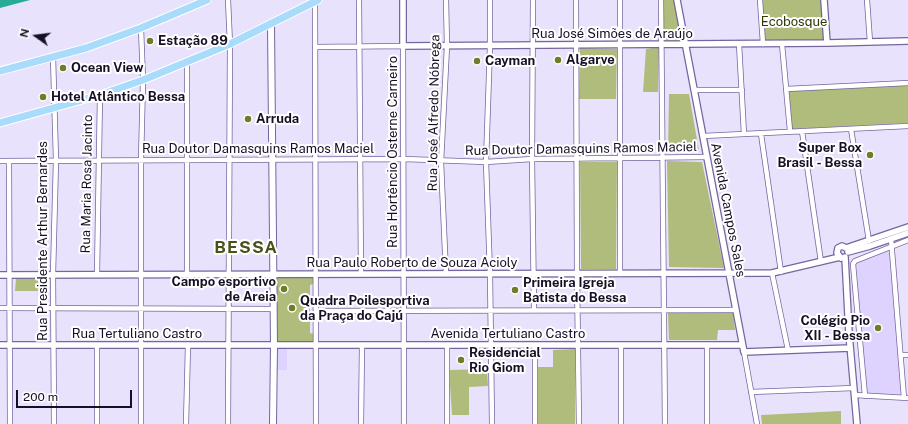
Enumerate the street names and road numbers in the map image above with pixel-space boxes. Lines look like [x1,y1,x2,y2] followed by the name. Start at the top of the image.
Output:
[531,26,693,42] street label: Rua José Simões de Araújo
[425,34,443,192] street label: Rua José Alfredo Nóbrega
[385,56,401,248] street label: Rua Hortêncio Osterne Carneiro
[78,115,96,253] street label: Rua Maria Rosa Jacinto
[465,139,697,159] street label: Rua Doutor Damasquins Ramos Maciel
[35,141,51,341] street label: Rua Presidente Arthur Bernardes
[142,141,374,157] street label: Rua Doutor Damasquins Ramos Maciel
[707,142,749,278] street label: Avenida Campos Sales
[307,255,517,271] street label: Rua Paulo Roberto de Souza Acioly
[72,326,202,342] street label: Rua Tertuliano Castro
[431,326,585,342] street label: Avenida Tertuliano Castro

